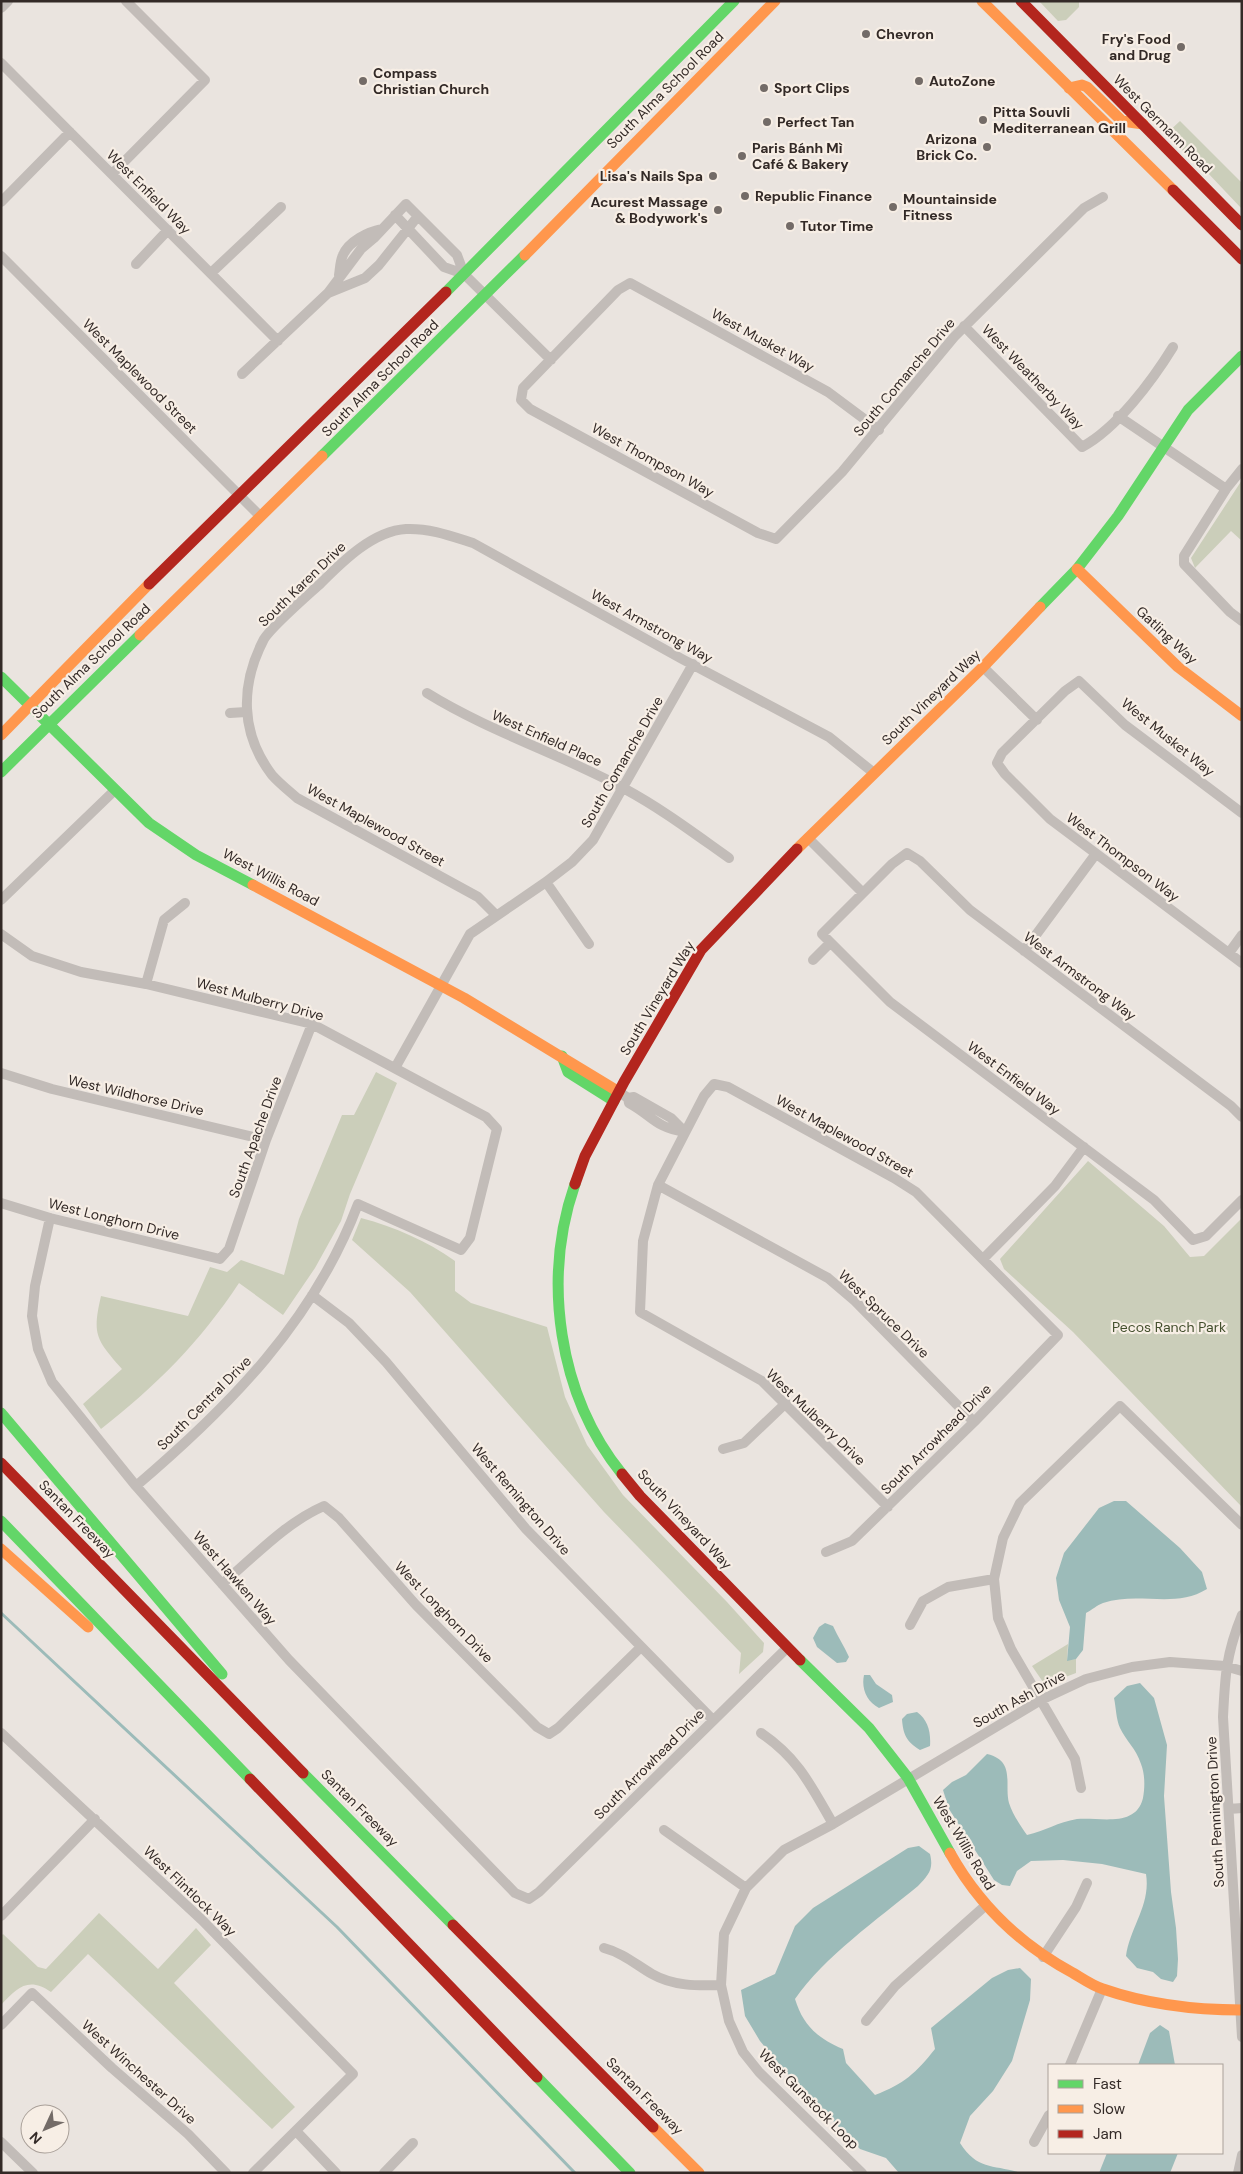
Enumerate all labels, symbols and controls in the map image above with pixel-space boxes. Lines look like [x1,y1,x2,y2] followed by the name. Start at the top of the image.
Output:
[876,25,934,43] place label: Chevron
[603,28,727,152] street label: South Alma School Road
[860,28,872,40] marker: Chevron
[1102,30,1171,64] place label: Fry's Food and Drug
[1175,41,1187,53] marker: Fry's Food and Drug
[373,64,489,98] place label: Compass Christian Church
[1110,71,1216,177] street label: West Germann Road
[929,72,996,90] place label: AutoZone
[357,75,369,87] marker: Compass Christian Church
[913,75,925,87] marker: AutoZone
[774,79,850,97] place label: Sport Clips
[758,82,770,94] marker: Sport Clips
[993,103,1126,137] place label: Pitta Souvli Mediterranean Grill
[777,113,855,131] place label: Perfect Tan
[977,114,989,126] marker: Pitta Souvli Mediterranean Grill
[761,116,773,128] marker: Perfect Tan
[916,130,977,164] place label: Arizona Brick Co.
[752,139,849,173] place label: Paris Bánh Mì Café & Bakery
[981,141,993,153] marker: Arizona Brick Co.
[103,146,195,238] street label: West Enfield Way
[736,150,748,162] marker: Paris Bánh Mì Café & Bakery
[600,167,703,185] place label: Lisa's Nails Spa
[707,170,719,182] marker: Lisa's Nails Spa
[755,187,872,205] place label: Republic Finance
[739,190,751,202] marker: Republic Finance
[903,190,997,224] place label: Mountainside Fitness
[590,193,708,227] place label: Acurest Massage & Bodywork's
[887,201,899,213] marker: Mountainside Fitness
[712,204,724,216] marker: Acurest Massage & Bodywork's
[800,217,874,235] place label: Tutor Time
[784,220,796,232] marker: Tutor Time
[708,304,818,376] street label: West Musket Way
[849,314,959,440] street label: South Comanche Drive
[79,315,201,437] street label: West Maplewood Street
[318,316,442,440] street label: South Alma School Road
[978,321,1088,434] street label: West Weatherby Way
[589,419,718,501] street label: West Thompson Way
[254,538,350,630] street label: South Karen Drive
[588,585,716,667] street label: West Armstrong Way
[28,600,154,722] street label: South Alma School Road
[1132,602,1202,668] street label: Gatling Way
[878,645,984,749] street label: South Vineyard Way
[577,693,667,831] street label: South Comanche Drive
[1118,694,1219,780] street label: West Musket Way
[489,706,605,770] street label: West Enfield Place
[304,780,448,870] street label: West Maplewood Street
[1063,808,1183,906] street label: West Thompson Way
[220,844,322,910] street label: West Willis Road
[1020,928,1140,1024] street label: West Armstrong Way
[616,937,698,1059] street label: South Vineyard Way
[194,973,326,1025] street label: West Mulberry Drive
[964,1037,1064,1119] street label: West Enfield Way
[66,1071,206,1119] street label: West Wildhorse Drive
[225,1074,285,1200] street label: South Apache Drive
[773,1091,917,1181] street label: West Maplewood Street
[47,1194,181,1244] street label: West Longhorn Drive
[835,1266,933,1362] street label: West Spruce Drive
[1112,1318,1226,1336] park label: Pecos Ranch Park
[153,1352,255,1454] street label: South Central Drive
[762,1365,870,1469] street label: West Mulberry Drive
[877,1380,995,1498] street label: South Arrowhead Drive
[467,1439,575,1559] street label: West Remington Drive
[634,1465,736,1573] street label: South Vineyard Way
[35,1476,119,1562] street label: Santan Freeway
[189,1527,281,1629] street label: West Hawken Way
[391,1557,497,1667] street label: West Longhorn Drive
[970,1666,1068,1732] street label: South Ash Drive
[590,1705,708,1823] street label: South Arrowhead Drive
[1202,1736,1228,1888] street label: South Pennington Drive
[317,1765,403,1851] street label: Santan Freeway
[929,1793,999,1893] street label: West Willis Road
[140,1842,240,1940] street label: West Flintlock Way
[78,2016,200,2128] street label: West Winchester Drive
[755,2045,863,2153] street label: West Gunstock Loop
[602,2053,688,2139] street label: Santan Freeway
[1048,2064,1223,2154] legend
[1093,2074,1122,2094] text: Fast
[1093,2099,1126,2119] text: Slow
[20,2104,70,2154] north arrow
[1093,2124,1122,2144] text: Jam
[26,2128,46,2148] text: N

